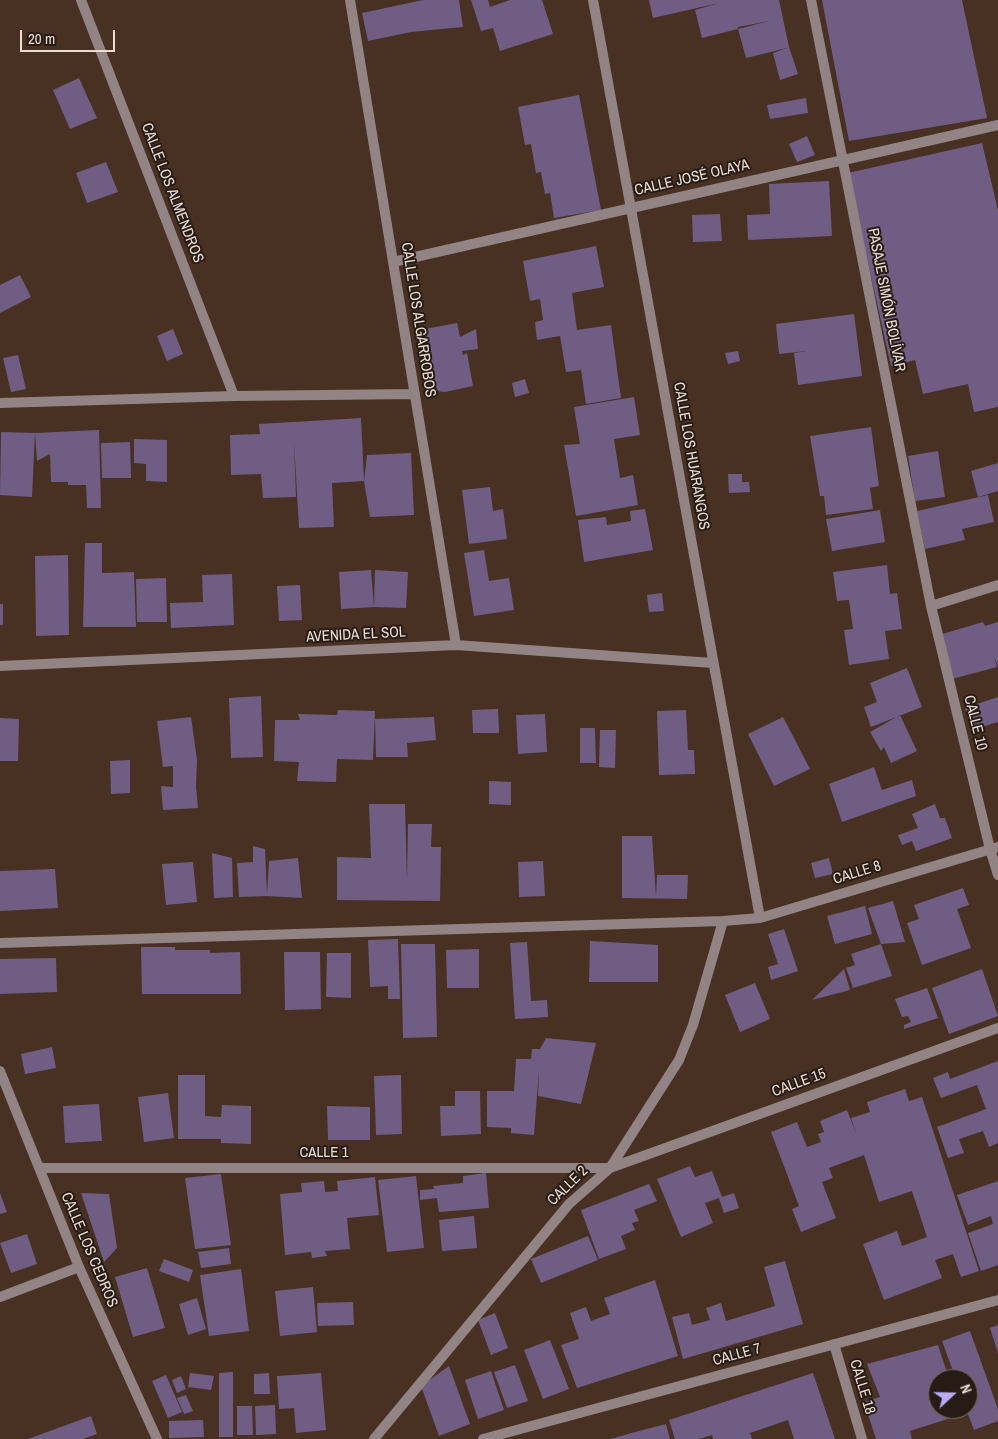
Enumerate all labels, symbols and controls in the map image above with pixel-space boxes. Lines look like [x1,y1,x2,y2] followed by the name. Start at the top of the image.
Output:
[22,20,118,52] scale bar
[28,28,55,49] text: 20 m
[137,121,207,265] street label: CALLE LOS ALMENDROS
[633,156,751,200] street label: CALLE JOSÉ OLAYA
[863,227,909,373] street label: PASAJE SIMÓN BOLÍVAR
[397,241,439,399] street label: CALLE LOS ALGARROBOS
[669,381,713,531] street label: CALLE LOS HUARANGOS
[306,623,406,647] street label: AVENIDA EL SOL
[959,694,991,752] street label: CALLE 10
[831,857,883,889] street label: CALLE 8
[770,1065,828,1101] street label: CALLE 15
[299,1144,349,1162] street label: CALLE 1
[544,1162,592,1210] street label: CALLE 2
[57,1190,121,1310] street label: CALLE LOS CEDROS
[711,1340,763,1370] street label: CALLE 7
[845,1358,879,1416] street label: CALLE 18
[928,1369,978,1419] north arrow
[956,1382,976,1396] text: N

